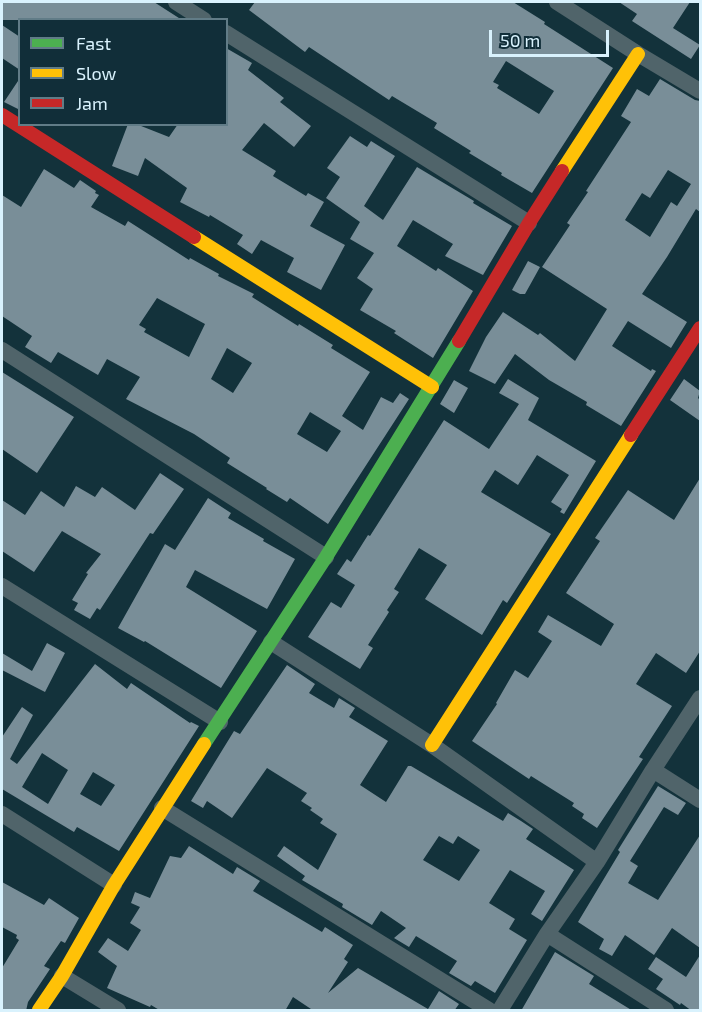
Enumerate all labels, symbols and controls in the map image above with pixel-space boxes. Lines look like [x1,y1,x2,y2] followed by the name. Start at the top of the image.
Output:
[18,18,228,126] legend
[492,18,612,56] scale bar
[500,29,540,51] text: 50 m
[76,32,111,54] text: Fast
[76,62,116,84] text: Slow
[76,92,108,114] text: Jam

